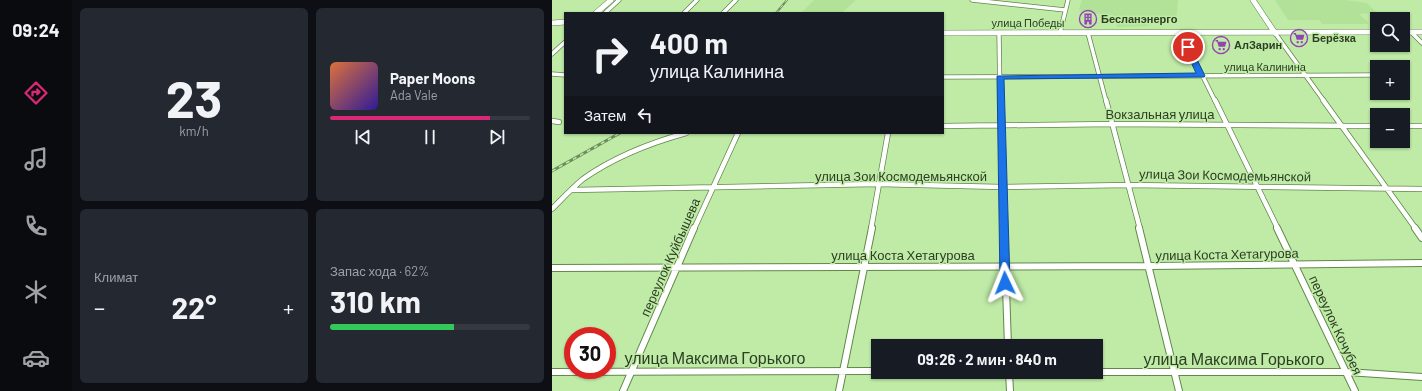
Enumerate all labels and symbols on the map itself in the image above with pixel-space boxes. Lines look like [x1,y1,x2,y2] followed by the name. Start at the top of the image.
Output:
[1078,9,1098,29] building icon: Бесланэнерго
[1101,12,1178,25] place label: Бесланэнерго
[992,16,1065,29] street label: улица Победы
[1289,28,1309,48] supermarket icon: Берёзка
[1171,30,1205,64] pin
[1312,31,1357,44] place label: Берёзка
[1211,35,1231,55] supermarket icon: АлЗарин
[1234,38,1282,51] place label: АлЗарин
[1224,60,1307,73] street label: улица Калинина
[1105,106,1215,122] street label: Вокзальная улица
[1139,165,1311,185] street label: улица Зои Космодемьянской
[815,168,987,184] street label: улица Зои Космодемьянской
[637,195,704,319] street label: переулок Куйбышева
[1155,245,1300,263] street label: улица Коста Хетагурова
[831,247,975,263] street label: улица Коста Хетагурова
[984,262,1026,304] position arrow
[1306,273,1366,377] street label: переулок Кочубея
[564,327,616,379] speed limit sign: 30
[625,348,806,367] street label: улица Максима Горького
[1144,349,1325,368] street label: улица Максима Горького

